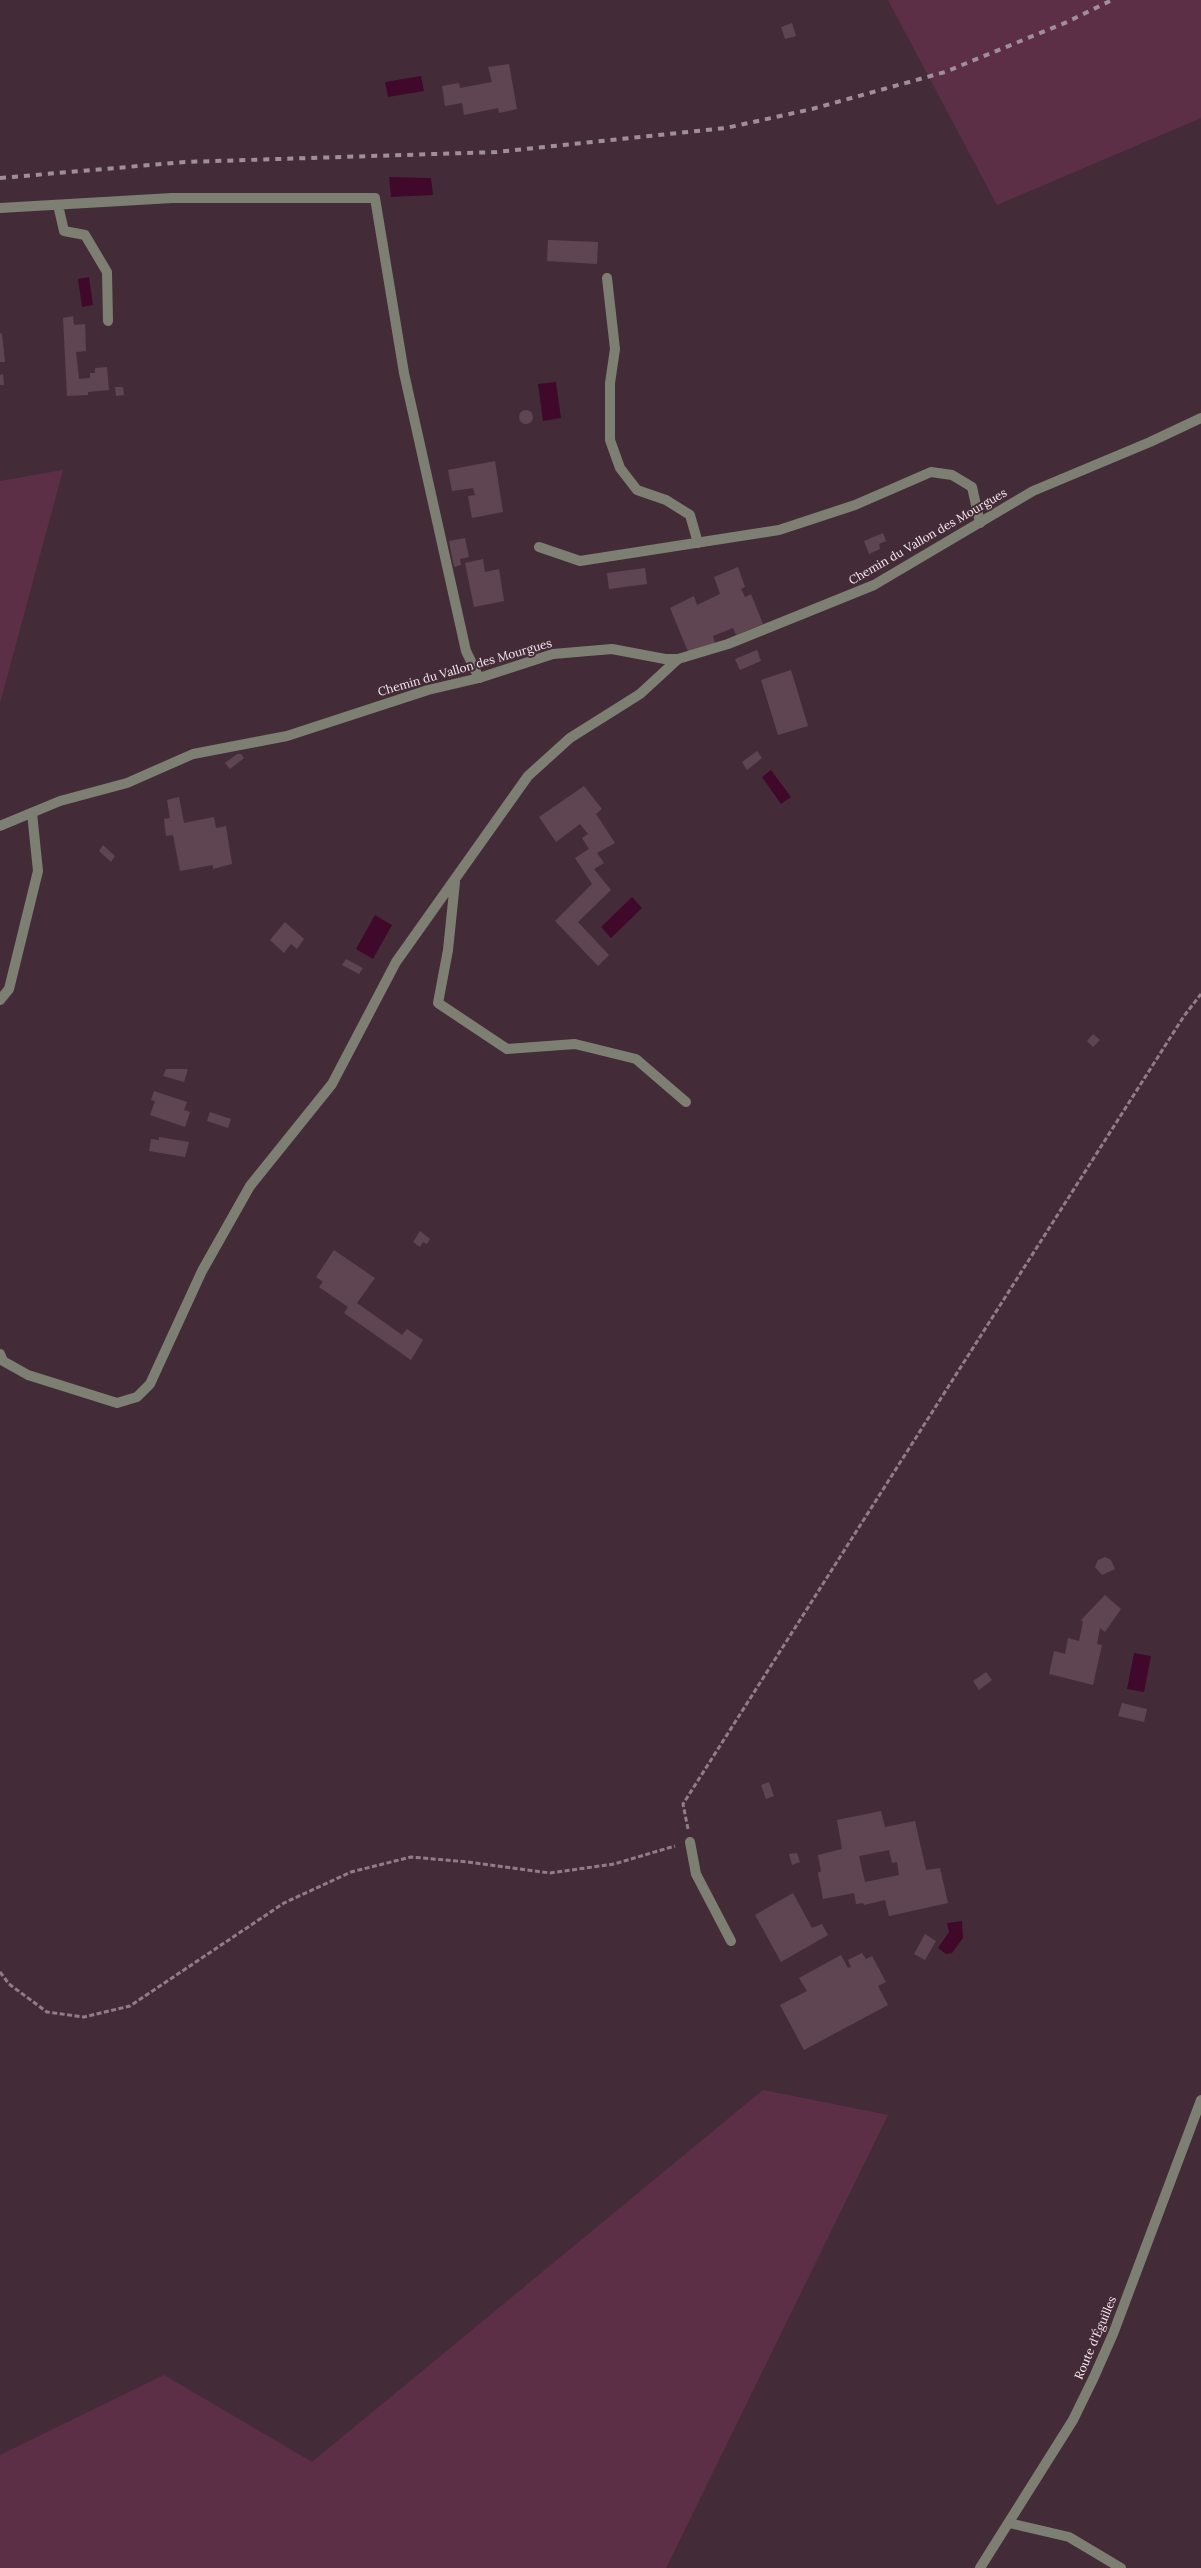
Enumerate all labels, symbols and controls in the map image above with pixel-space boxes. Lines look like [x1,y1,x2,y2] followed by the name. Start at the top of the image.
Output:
[846,486,1010,588] street label: Chemin du Vallon des Mourgues
[376,636,554,700] street label: Chemin du Vallon des Mourgues
[1072,2294,1120,2382] street label: Route d'Éguilles

